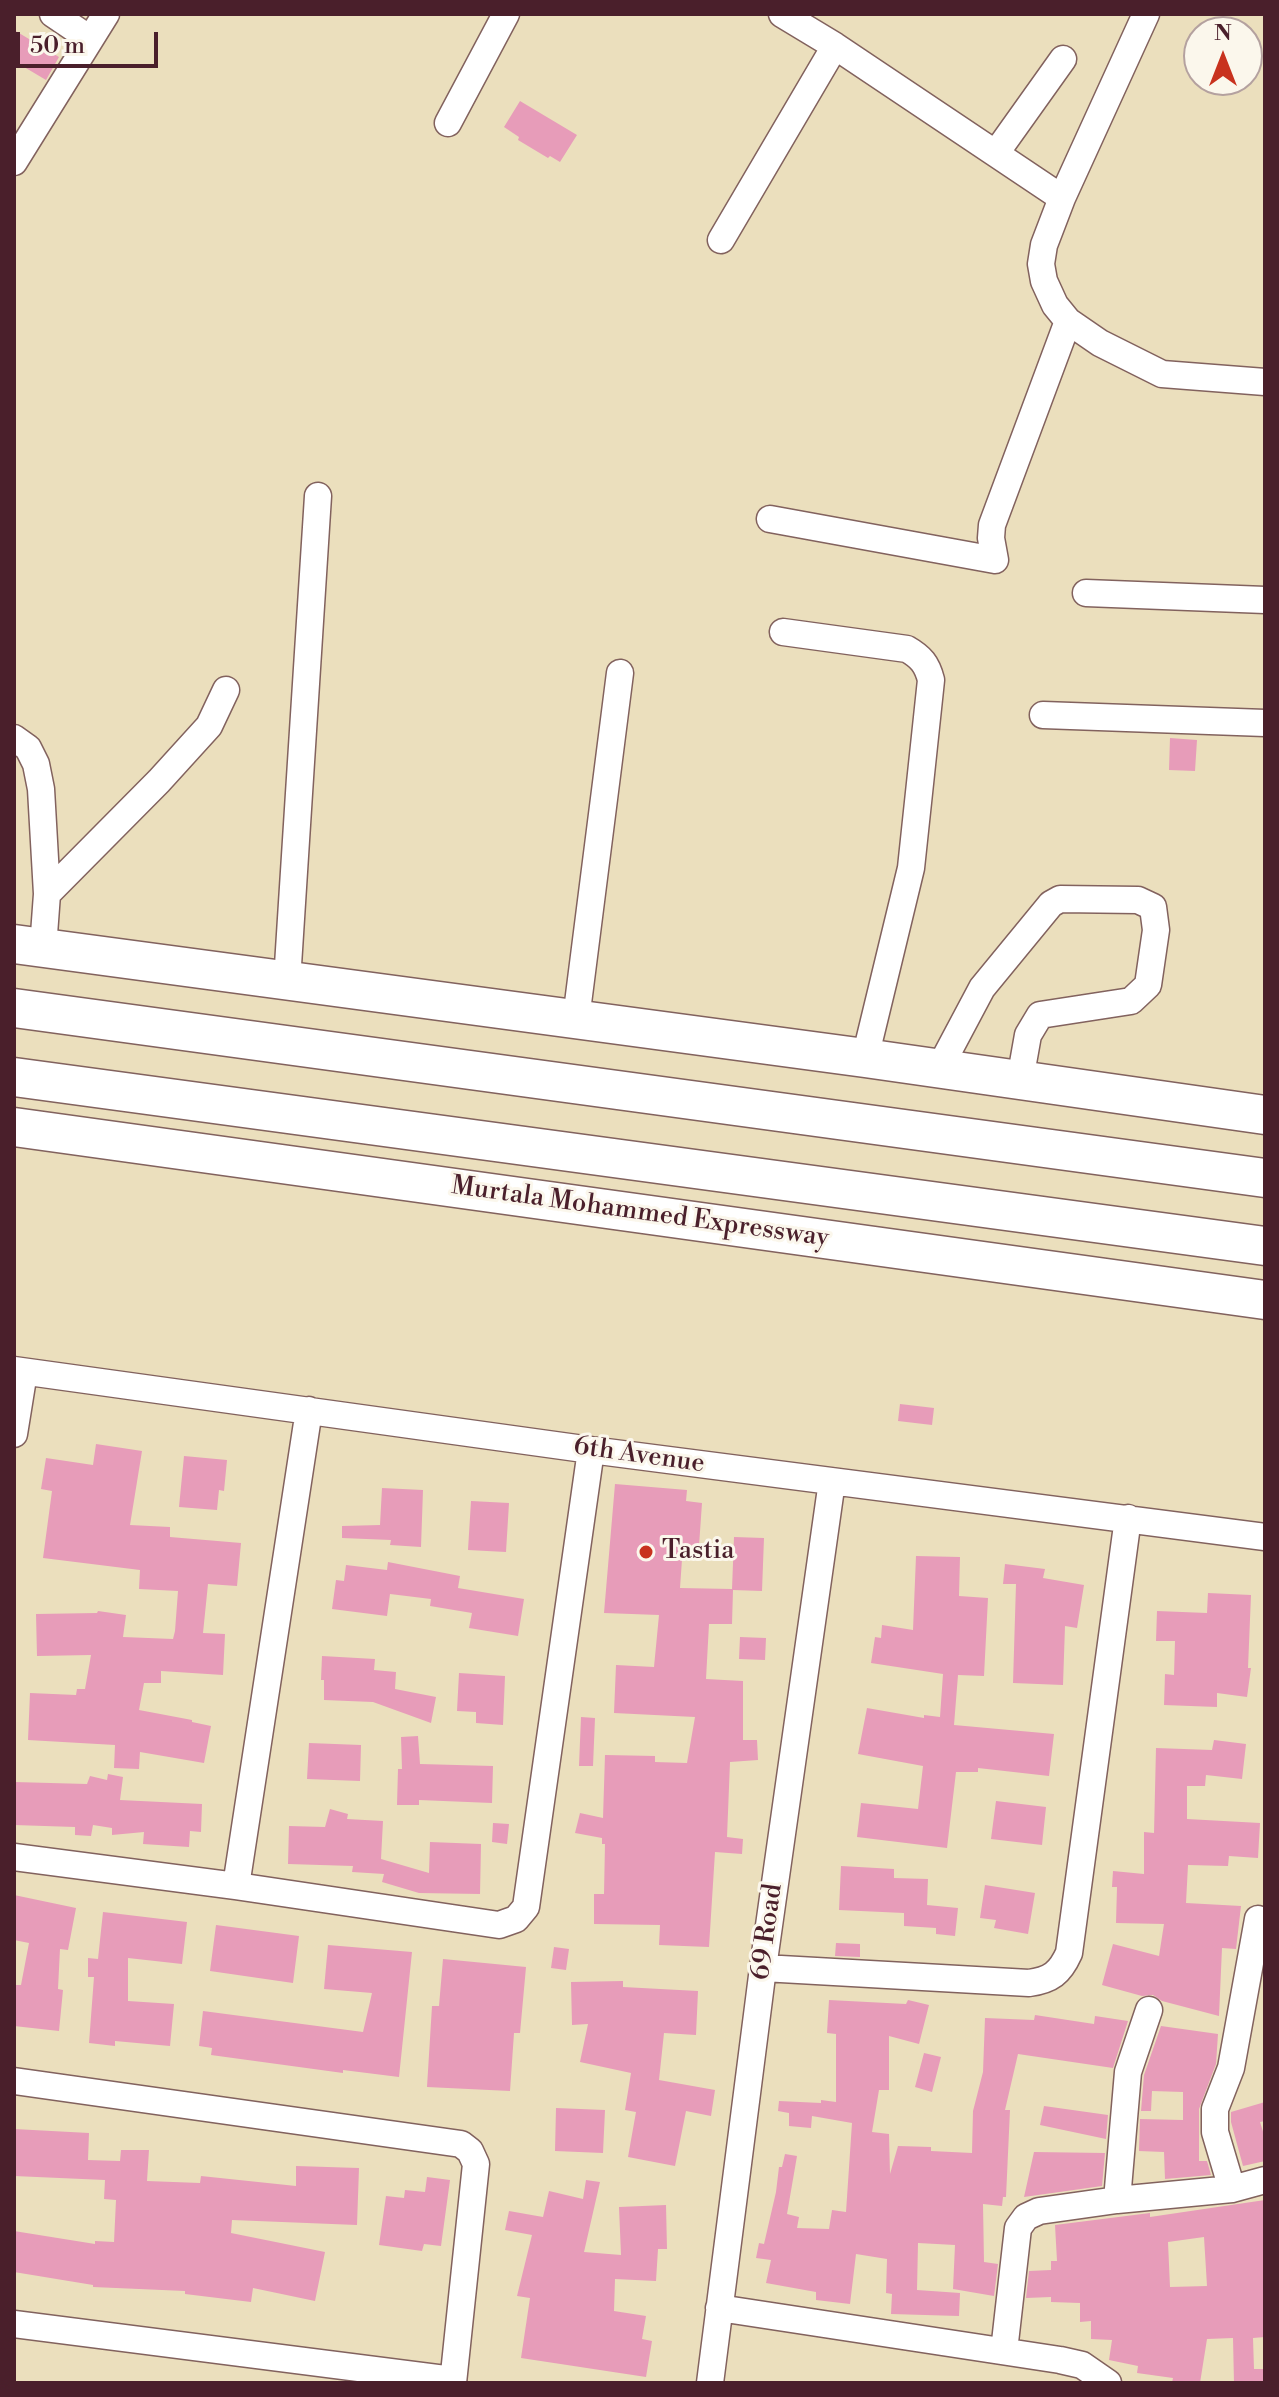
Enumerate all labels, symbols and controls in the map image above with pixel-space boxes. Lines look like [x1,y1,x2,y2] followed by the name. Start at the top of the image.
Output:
[20,16,162,66] scale bar
[1183,16,1263,96] north arrow
[1214,20,1232,47] text: N
[30,31,85,61] text: 50 m
[449,1171,831,1255] street label: Murtala Mohammed Expressway
[572,1431,706,1481] street label: 6th Avenue
[662,1536,734,1568] place label: Tastia
[637,1543,655,1561] marker: Tastia
[746,1882,790,1982] street label: 69 Road

